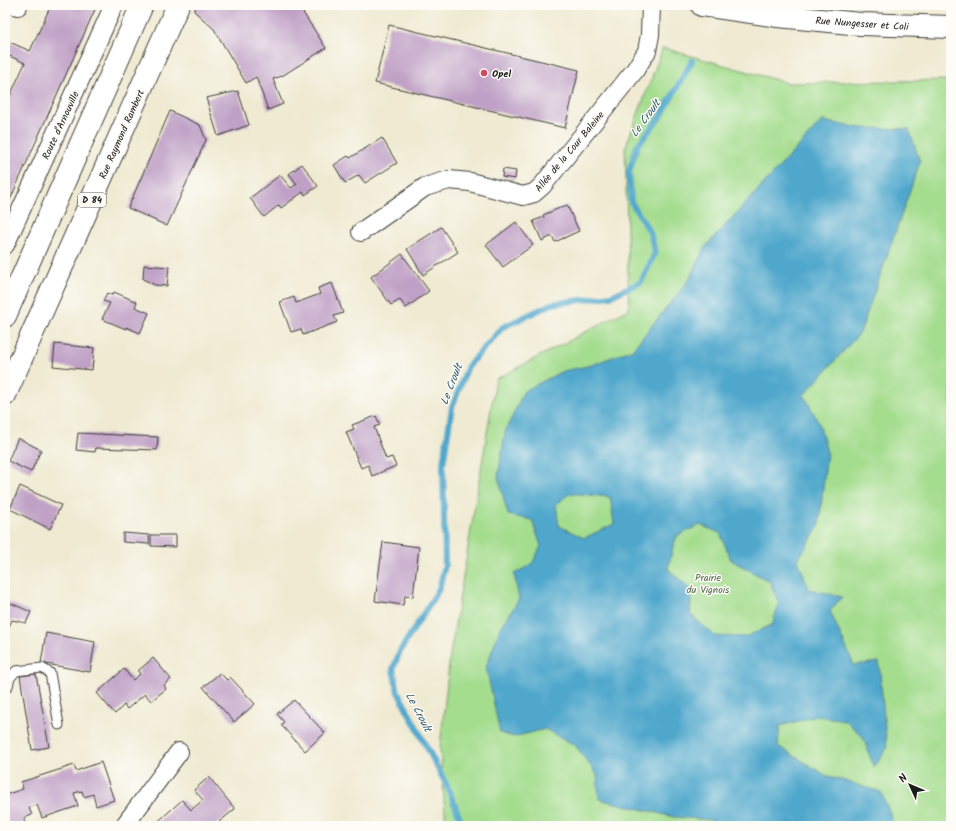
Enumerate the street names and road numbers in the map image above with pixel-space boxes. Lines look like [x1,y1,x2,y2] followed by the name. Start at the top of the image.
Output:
[815,13,910,35] street label: Rue Nungesser et Coli
[95,87,149,182] street label: Rue Raymond Rambert
[38,88,84,162] street label: Route d'Arnouville
[531,107,609,196] street label: Allée de la Cour Baleine
[78,193,106,207] road number: D 84

